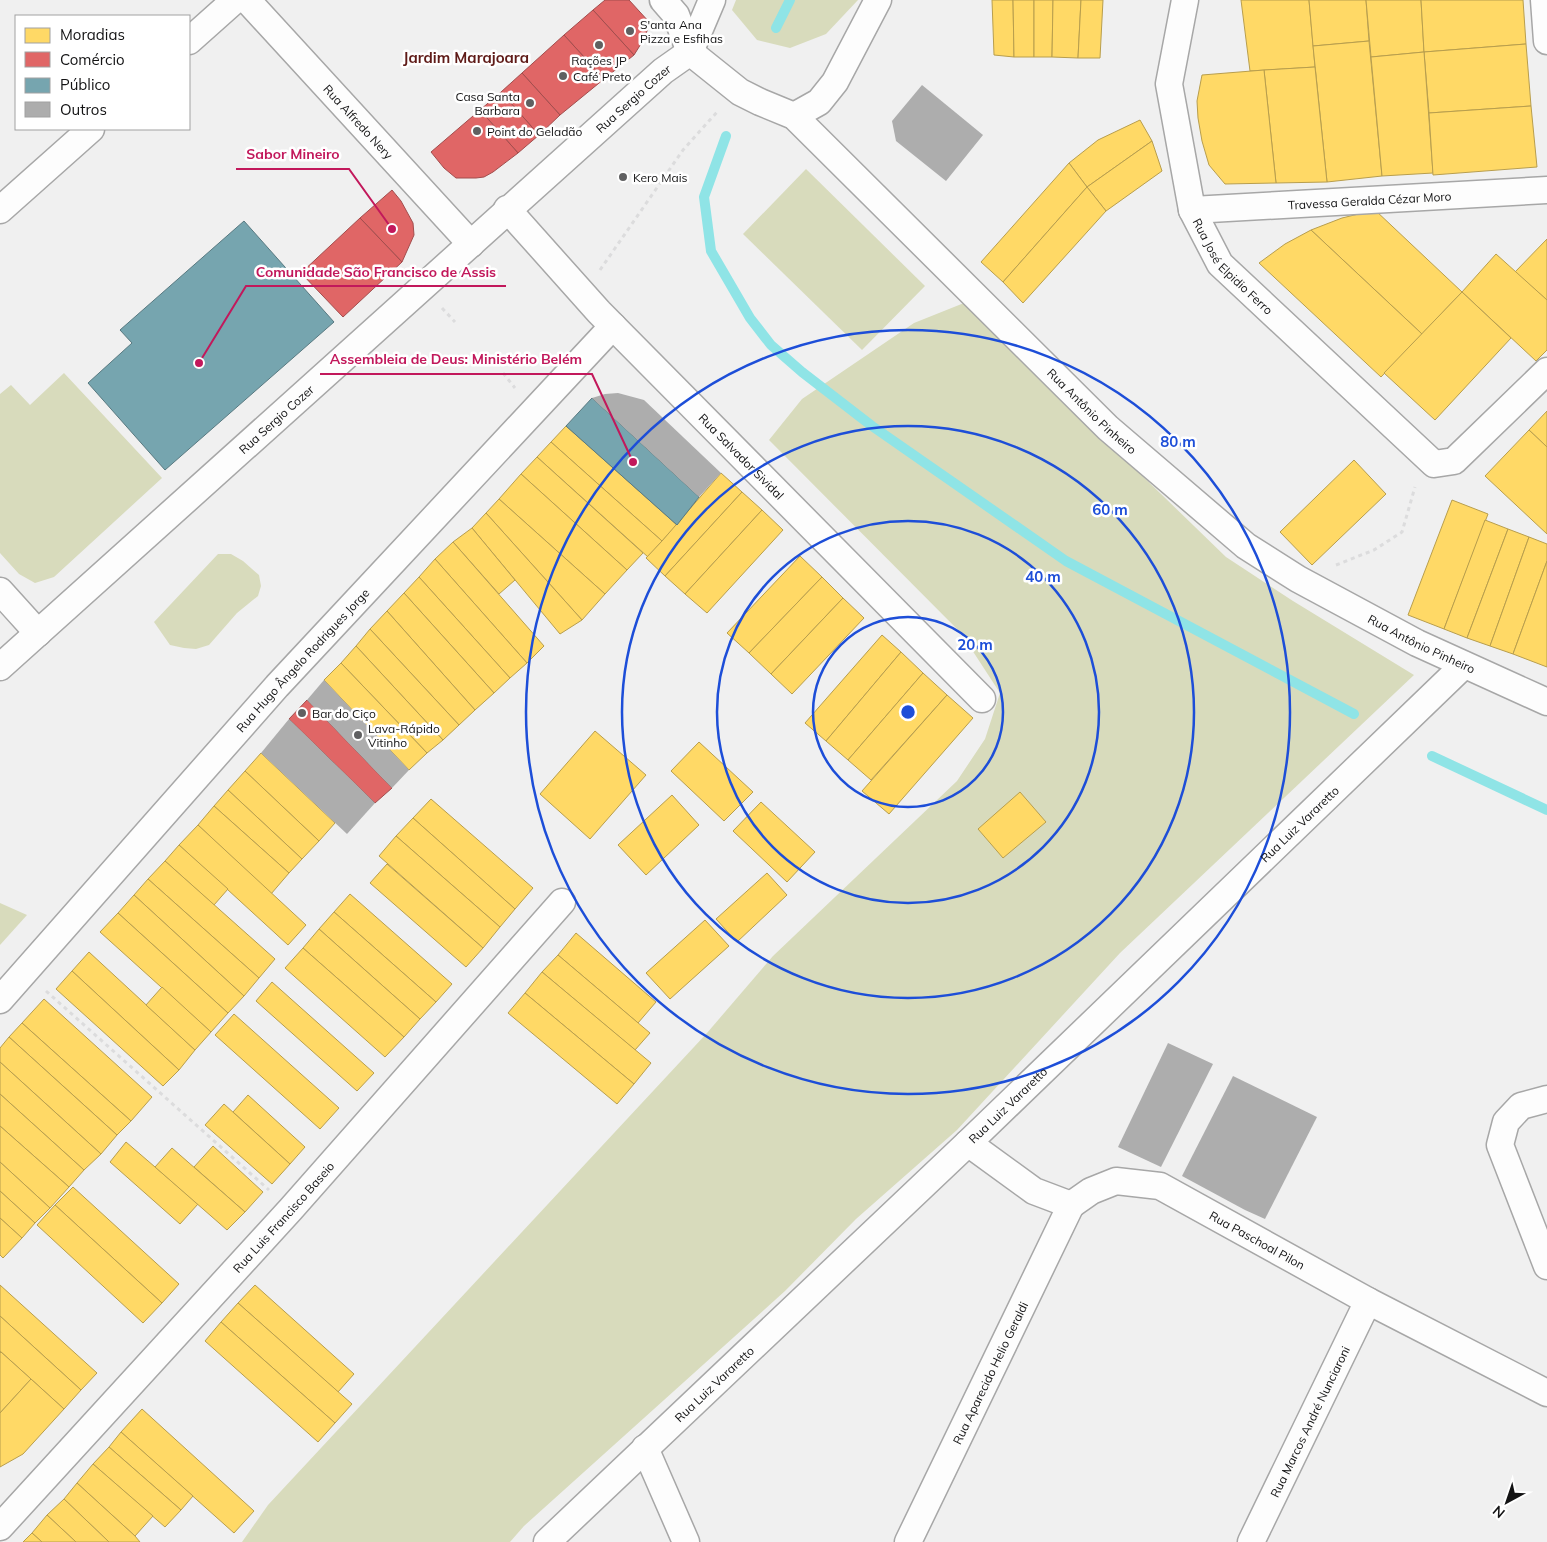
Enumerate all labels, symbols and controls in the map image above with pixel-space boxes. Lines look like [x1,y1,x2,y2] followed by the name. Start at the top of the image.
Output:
[15,15,190,130] legend
[640,17,723,46] place label: S'anta Ana Pizza e Esfihas
[60,25,125,44] text: Moradias
[624,25,636,37] marker: S'anta Ana Pizza e Esfihas
[593,39,605,51] marker: Rações JP
[403,48,529,67] district label: Jardim Marajoara
[60,50,125,69] text: Comércio
[571,53,627,68] place label: Rações JP
[592,60,674,136] street label: Rua Sergio Cozer
[573,69,631,84] place label: Café Preto
[557,70,569,82] marker: Café Preto
[60,75,110,94] text: Público
[321,81,397,162] street label: Rua Alfredo Nery
[455,89,520,118] place label: Casa Santa Barbara
[524,97,536,109] marker: Casa Santa Barbara
[60,100,107,119] text: Outros
[487,124,583,139] place label: Point do Geladão
[471,125,483,137] marker: Point do Geladão
[236,140,349,169] callout: Sabor Mineiro
[246,145,340,163] text: Sabor Mineiro
[633,170,688,185] place label: Kero Mais
[617,171,629,183] marker: Kero Mais
[1288,188,1452,212] street label: Travessa Geralda Cézar Moro
[1190,216,1276,317] street label: Rua José Elpidio Ferro
[246,257,506,286] callout: Comunidade São Francisco de Assis
[256,263,496,281] text: Comunidade São Francisco de Assis
[320,345,592,374] callout: Assembleia de Deus: Ministério Belém
[330,350,582,368] text: Assembleia de Deus: Ministério Belém
[1045,365,1140,457] street label: Rua Antônio Pinheiro
[235,381,317,457] street label: Rua Sergio Cozer
[696,410,788,502] street label: Rua Salvador Sividal
[1160,432,1196,451] text: 80 m
[1092,500,1128,519] text: 60 m
[1025,567,1061,586] text: 40 m
[233,585,372,735] street label: Rua Hugo Ângelo Rodrigues Jorge
[1366,611,1478,676] street label: Rua Antônio Pinheiro
[957,635,993,654] text: 20 m
[899,703,917,721] centre of rings
[312,706,376,721] place label: Bar do Ciço
[296,707,308,719] marker: Bar do Ciço
[368,721,440,750] place label: Lava-Rápido Vitinho
[352,729,364,741] marker: Lava-Rápido Vitinho
[1257,782,1342,865] street label: Rua Luiz Vararetto
[965,1063,1050,1146] street label: Rua Luiz Vararetto
[229,1158,337,1275] street label: Rua Luis Francisco Baseio
[1207,1207,1308,1272] street label: Rua Paschoal Pilon
[949,1299,1031,1447] street label: Rua Aparecido Helio Geraldi
[671,1343,757,1425] street label: Rua Luiz Vararetto
[1266,1343,1353,1499] street label: Rua Marcos André Nunciaroni
[1482,1477,1532,1527] north arrow
[1489,1502,1508,1522] text: N

